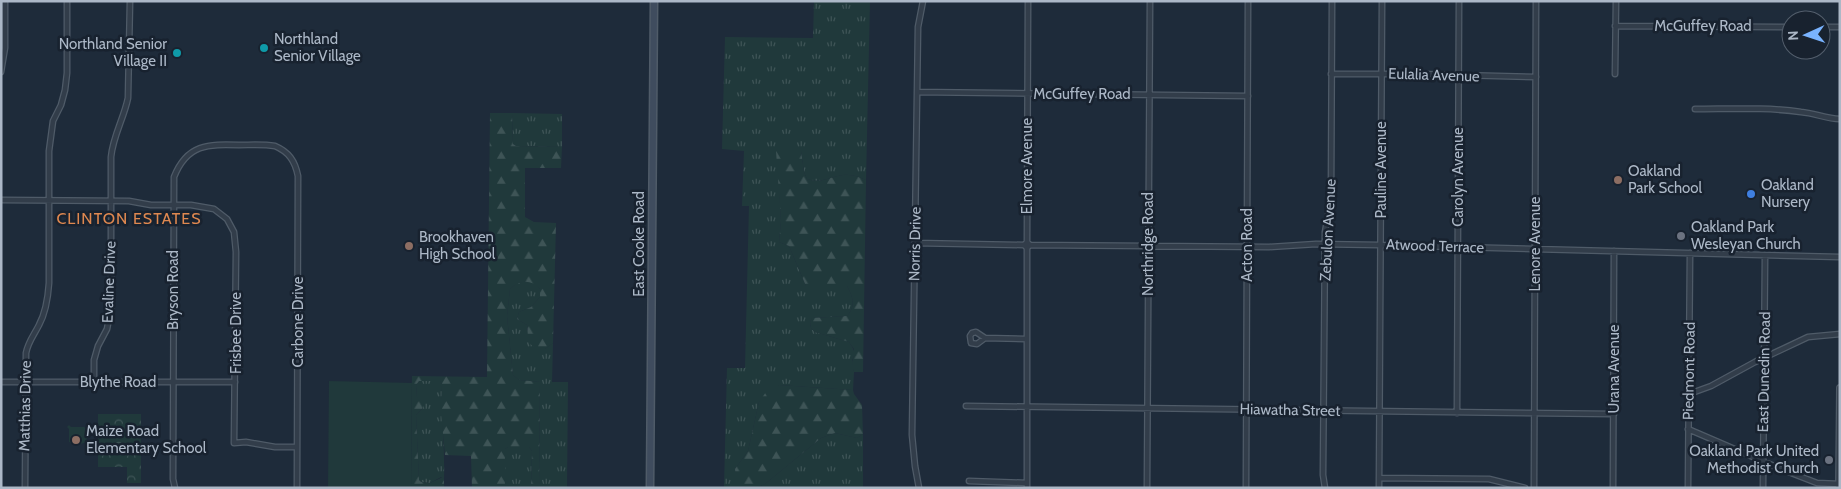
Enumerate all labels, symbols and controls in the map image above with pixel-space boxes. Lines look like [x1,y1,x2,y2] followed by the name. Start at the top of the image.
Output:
[1781,10,1831,60] north arrow
[1654,17,1752,35] street label: McGuffey Road
[274,30,361,65] place label: Northland Senior Village
[1784,30,1802,41] text: N
[59,35,167,70] place label: Northland Senior Village II
[258,42,270,54] marker: Northland Senior Village
[171,47,183,59] marker: Northland Senior Village II
[1388,64,1480,86] street label: Eulalia Avenue
[1033,85,1131,103] street label: McGuffey Road
[1018,117,1036,214] street label: Elmore Avenue
[1372,121,1390,219] street label: Pauline Avenue
[1449,127,1467,227] street label: Carolyn Avenue
[1628,162,1703,197] place label: Oakland Park School
[1612,174,1624,186] marker: Oakland Park School
[1761,176,1814,211] place label: Oakland Nursery
[1316,178,1340,282] street label: Zebulon Avenue
[1745,188,1757,200] marker: Oakland Nursery
[630,191,648,297] street label: East Cooke Road
[1139,192,1157,296] street label: Northridge Road
[1526,196,1544,291] street label: Lenore Avenue
[905,206,925,281] street label: Norris Drive
[1238,208,1256,282] street label: Acton Road
[56,209,202,228] district label: CLINTON ESTATES
[1691,218,1801,253] place label: Oakland Park Wesleyan Church
[419,228,496,263] place label: Brookhaven High School
[1675,230,1687,242] marker: Oakland Park Wesleyan Church
[1386,235,1485,257] street label: Atwood Terrace
[99,240,119,323] street label: Evaline Drive
[403,240,415,252] marker: Brookhaven High School
[164,250,182,330] street label: Bryson Road
[289,276,307,367] street label: Carbone Drive
[227,292,245,374] street label: Frisbee Drive
[1754,312,1774,432] street label: East Dunedin Road
[1679,322,1699,420] street label: Piedmont Road
[1605,324,1623,413] street label: Urana Avenue
[15,360,35,452] street label: Matthias Drive
[80,373,156,391] street label: Blythe Road
[1239,400,1341,420] street label: Hiawatha Street
[86,422,207,457] place label: Maize Road Elementary School
[70,434,82,446] marker: Maize Road Elementary School
[1689,442,1819,477] place label: Oakland Park United Methodist Church
[1823,454,1835,466] marker: Oakland Park United Methodist Church

